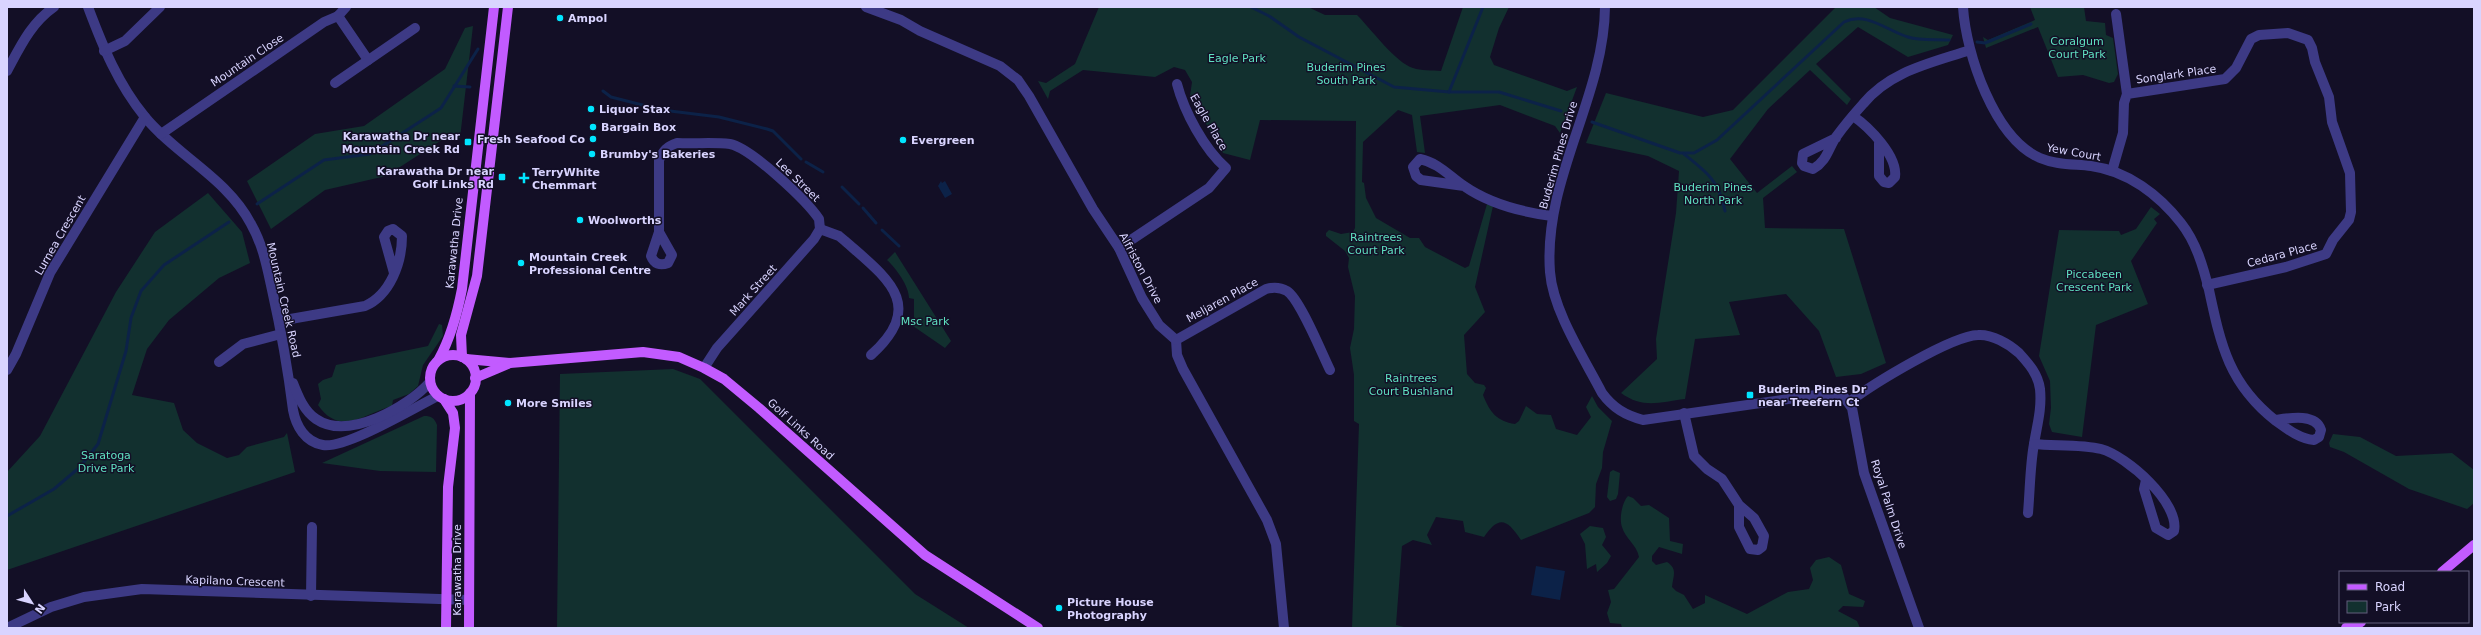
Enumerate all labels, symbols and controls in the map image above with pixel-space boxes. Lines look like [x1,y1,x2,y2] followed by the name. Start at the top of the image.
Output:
[568,12,607,25] place label: Ampol
[555,13,565,23] marker: Ampol
[209,31,286,89] street label: Mountain Close
[2048,35,2106,61] park label: Coralgum Court Park
[1208,52,1267,65] park label: Eagle Park
[1307,61,1386,87] park label: Buderim Pines South Park
[2135,62,2217,87] street label: Songlark Place
[1187,92,1230,153] street label: Eagle Place
[1537,99,1580,211] street label: Buderim Pines Drive
[599,103,670,116] place label: Liquor Stax
[586,104,596,114] marker: Liquor Stax
[601,121,676,134] place label: Bargain Box
[588,122,598,132] marker: Bargain Box
[342,130,461,156] place label: Karawatha Dr near Mountain Creek Rd
[477,133,585,146] place label: Fresh Seafood Co
[588,134,598,144] marker: Fresh Seafood Co
[911,134,975,147] place label: Evergreen
[898,135,908,145] marker: Evergreen
[463,137,473,147] marker: Karawatha Dr near Mountain Creek Rd
[2045,141,2103,164] street label: Yew Court
[600,148,716,161] place label: Brumby's Bakeries
[587,149,597,159] marker: Brumby's Bakeries
[773,156,823,205] street label: Lee Street
[377,165,495,191] place label: Karawatha Dr near Golf Links Rd
[532,166,600,192] place label: TerryWhite Chemmart
[497,172,507,182] marker: Karawatha Dr near Golf Links Rd
[519,173,529,183] marker: TerryWhite Chemmart
[1674,181,1753,207] park label: Buderim Pines North Park
[32,193,89,277] street label: Lurnea Crescent
[443,197,466,289] street label: Karawatha Drive
[588,214,662,227] place label: Woolworths
[575,215,585,225] marker: Woolworths
[1116,230,1165,306] street label: Alfriston Drive
[1347,231,1405,257] park label: Raintrees Court Park
[2246,239,2319,270] street label: Cedara Place
[264,241,303,359] street label: Mountain Creek Road
[529,251,651,277] place label: Mountain Creek Professional Centre
[516,258,526,268] marker: Mountain Creek Professional Centre
[727,262,780,318] street label: Mark Street
[2056,268,2133,294] park label: Piccabeen Crescent Park
[1184,275,1261,325] street label: Meljaren Place
[901,315,950,328] park label: Msc Park
[1369,372,1453,398] park label: Raintrees Court Bushland
[1758,383,1867,409] place label: Buderim Pines Dr near Treefern Ct
[1745,390,1755,400] marker: Buderim Pines Dr near Treefern Ct
[765,396,837,463] street label: Golf Links Road
[516,397,593,410] place label: More Smiles
[503,398,513,408] marker: More Smiles
[78,449,135,475] park label: Saratoga Drive Park
[1868,458,1909,551] street label: Royal Palm Drive
[451,524,464,616] street label: Karawatha Drive
[2339,571,2469,623] legend
[185,573,286,590] street label: Kapilano Crescent
[2375,580,2405,594] text: Road
[12,583,52,623] north arrow
[1067,596,1154,622] place label: Picture House Photography
[2375,600,2401,614] text: Park
[32,601,48,616] text: N
[1054,603,1064,613] marker: Picture House Photography

